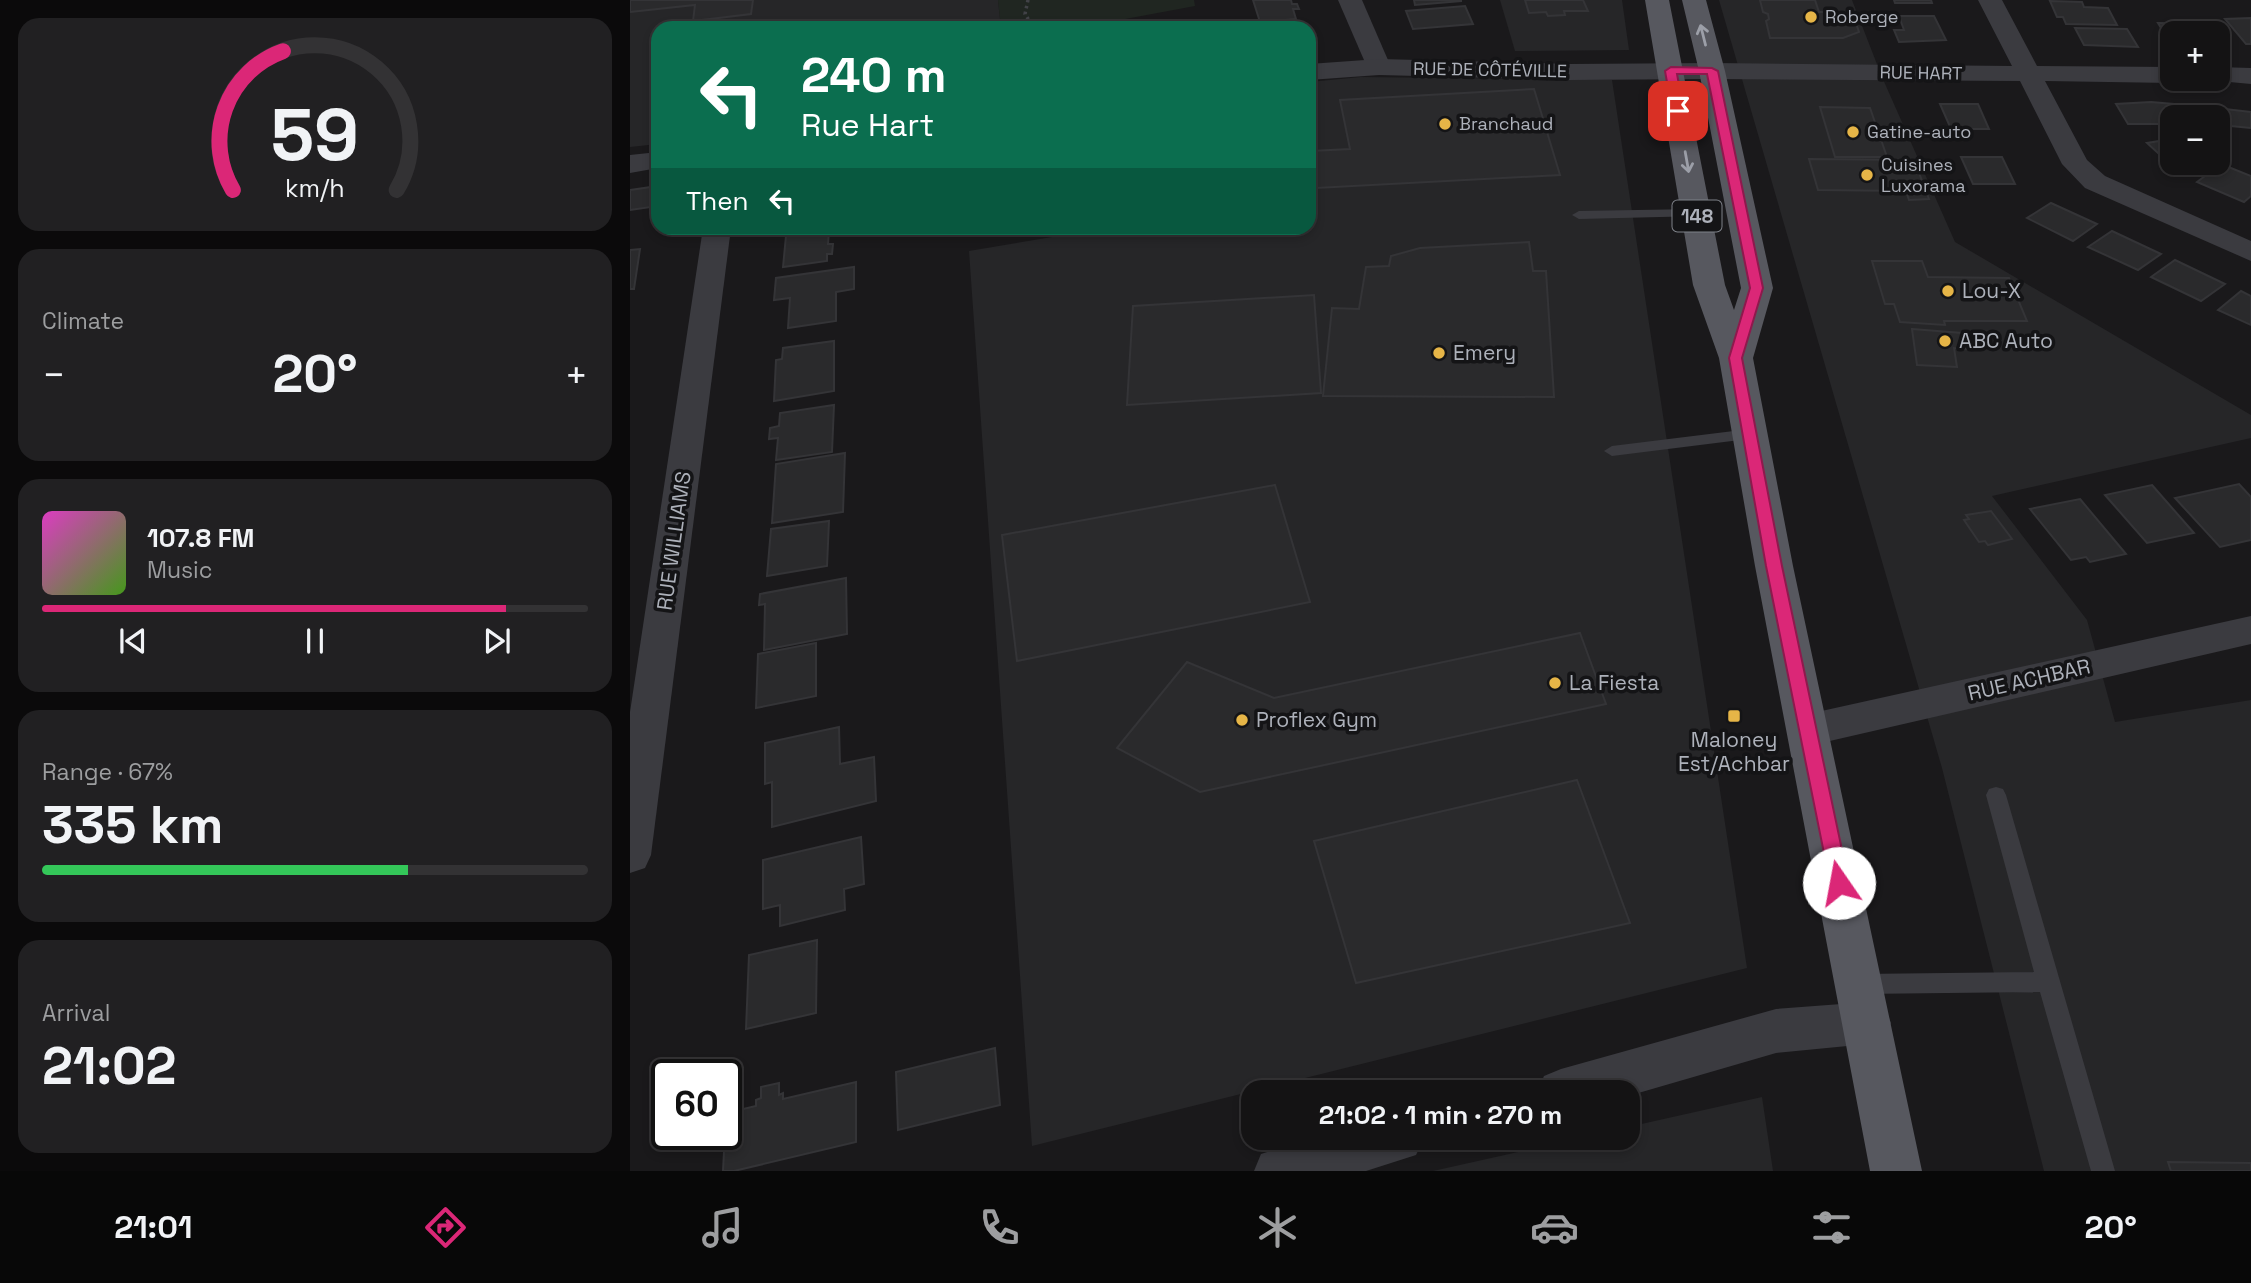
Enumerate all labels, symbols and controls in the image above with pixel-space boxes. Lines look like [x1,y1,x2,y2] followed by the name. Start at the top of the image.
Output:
[1825,5,1898,28] place label: Roberge
[1803,9,1819,25] marker: Roberge
[2160,21,2230,175] map controls
[2160,21,2230,91] button: +
[1696,25,1709,47] one-way arrow
[801,44,947,106] text: 240 m
[686,49,777,140] icon: left
[1413,57,1567,82] street label: RUE DE CÔTÉVILLE
[1879,60,1963,85] street label: RUE HART
[1648,81,1708,141] pin
[271,89,359,182] text: 59
[1659,92,1697,130] icon: arrive
[801,105,934,145] text: Rue Hart
[2160,105,2230,175] button: −
[1459,112,1553,135] place label: Branchaud
[1437,116,1453,132] marker: Branchaud
[1867,120,1971,143] place label: Gatine-auto
[1845,124,1861,140] marker: Gatine-auto
[1681,150,1694,173] one-way arrow
[1881,153,1966,197] place label: Cuisines Luxorama
[1859,167,1875,183] marker: Cuisines Luxorama
[285,172,345,204] text: km/h
[763,182,801,220] icon: left
[686,184,749,218] text: Then
[1672,200,1722,232] road number: 148
[1962,277,2021,304] place label: Lou-X
[1940,283,1956,299] marker: Lou-X
[42,306,124,336] text: Climate
[1959,327,2053,354] place label: ABC Auto
[1937,333,1953,349] marker: ABC Auto
[1453,339,1516,366] place label: Emery
[272,341,358,407] text: 20°
[1431,345,1447,361] marker: Emery
[42,351,66,399] text: −
[564,351,588,399] text: +
[650,470,697,612] street label: RUE WILLIAMS
[147,521,254,555] text: 107.8 FM
[147,555,212,585] text: Music
[114,622,152,660] icon: previous
[296,622,334,660] icon: pause
[478,622,516,660] icon: next
[1965,652,2093,707] street label: RUE ACHBAR
[1569,669,1659,696] place label: La Fiesta
[1547,675,1563,691] marker: La Fiesta
[1256,706,1377,733] place label: Proflex Gym
[1726,708,1742,724] marker: Maloney Est/Achbar
[1234,712,1250,728] marker: Proflex Gym
[1678,726,1790,777] place label: Maloney Est/Achbar
[42,757,173,787] text: Range · 67%
[42,792,223,858] text: 335 km
[1802,846,1876,920] position arrow
[42,998,110,1028] text: Arrival
[42,1033,176,1099] text: 21:02
[651,1059,742,1150] speed limit sign: 60
[1319,1098,1562,1132] text: 21:02 · 1 min · 270 m
[421,1203,470,1252] icon: directions
[698,1203,747,1252] icon: music
[975,1203,1024,1252] icon: phone
[1253,1203,1302,1252] icon: climate
[1530,1203,1579,1252] icon: car
[1807,1203,1856,1252] icon: filters
[114,1207,192,1247] text: 21:01
[2084,1207,2137,1247] text: 20°

